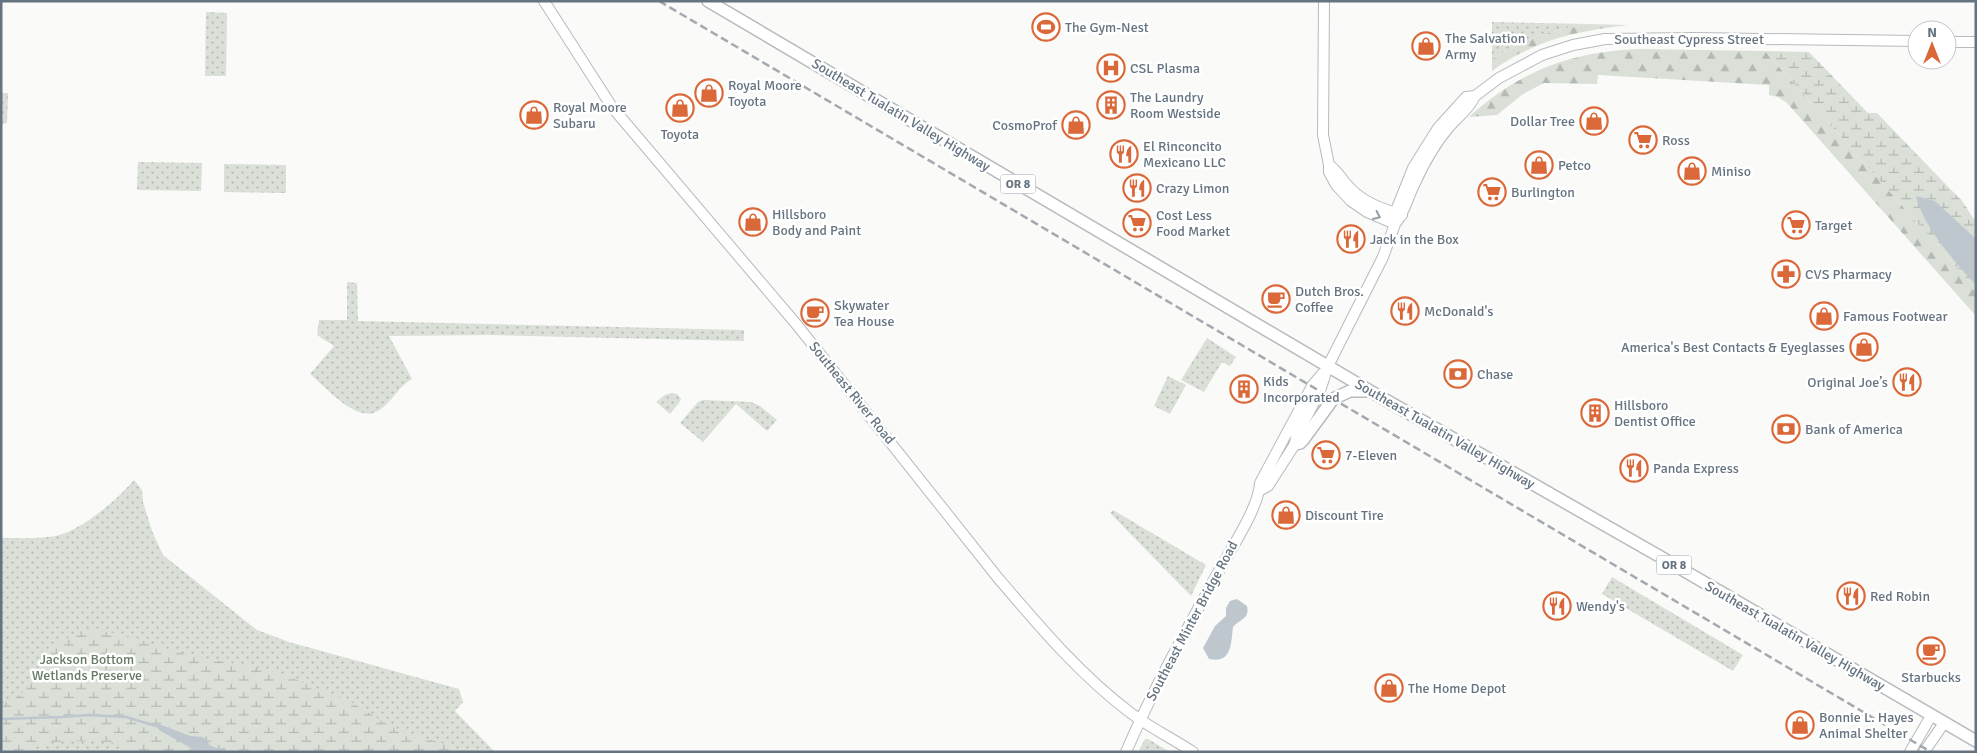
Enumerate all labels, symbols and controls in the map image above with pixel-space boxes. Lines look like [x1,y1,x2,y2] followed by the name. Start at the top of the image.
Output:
[1031,12,1061,42] sports icon: The Gym-Nest
[1065,19,1149,36] place label: The Gym-Nest
[1907,20,1957,70] north arrow
[1927,24,1937,41] text: N
[1445,30,1525,63] place label: The Salvation Army
[1411,31,1441,61] shop icon: The Salvation Army
[1614,31,1764,48] street label: Southeast Cypress Street
[1096,53,1126,83] hospital icon: CSL Plasma
[809,55,994,175] street label: Southeast Tualatin Valley Highway
[1130,60,1200,77] place label: CSL Plasma
[728,77,802,110] place label: Royal Moore Toyota
[694,78,724,108] shop icon: Royal Moore Toyota
[1130,89,1221,122] place label: The Laundry Room Westside
[1096,90,1126,120] building icon: The Laundry Room Westside
[665,93,695,123] shop icon: Toyota
[553,99,627,132] place label: Royal Moore Subaru
[519,100,549,130] shop icon: Royal Moore Subaru
[1579,106,1609,136] shop icon: Dollar Tree
[1061,110,1091,140] shop icon: CosmoProf
[1510,113,1575,130] place label: Dollar Tree
[992,117,1058,134] place label: CosmoProf
[1628,125,1658,155] supermarket icon: Ross
[661,126,699,143] place label: Toyota
[1662,132,1690,149] place label: Ross
[1143,138,1226,171] place label: El Rinconcito Mexicano LLC
[1109,139,1139,169] restaurant icon: El Rinconcito Mexicano LLC
[1524,150,1554,180] shop icon: Petco
[1677,156,1707,186] shop icon: Miniso
[1558,157,1591,174] place label: Petco
[1711,163,1751,180] place label: Miniso
[1122,173,1152,203] restaurant icon: Crazy Limon
[1000,174,1036,193] road number: OR 8
[1477,177,1507,207] supermarket icon: Burlington
[1156,180,1229,197] place label: Crazy Limon
[1511,184,1575,201] place label: Burlington
[772,206,861,239] place label: Hillsboro Body and Paint
[738,207,768,237] shop icon: Hillsboro Body and Paint
[1156,207,1230,240] place label: Cost Less Food Market
[1122,208,1152,238] supermarket icon: Cost Less Food Market
[1372,210,1381,221] one-way arrow
[1781,210,1811,240] supermarket icon: Target
[1815,217,1852,234] place label: Target
[1336,224,1366,254] restaurant icon: Jack in the Box
[1370,231,1459,248] place label: Jack in the Box
[1771,259,1801,289] pharmacy icon: CVS Pharmacy
[1805,266,1892,283] place label: CVS Pharmacy
[1295,283,1364,316] place label: Dutch Bros. Coffee
[1261,284,1291,314] cafe icon: Dutch Bros. Coffee
[1390,296,1420,326] restaurant icon: McDonald's
[834,297,894,330] place label: Skywater Tea House
[800,298,830,328] cafe icon: Skywater Tea House
[1809,301,1839,331] shop icon: Famous Footwear
[1424,303,1493,320] place label: McDonald's
[1843,308,1949,325] place label: Famous Footwear
[1849,332,1879,362] shop icon: America's Best Contacts & Eyeglasses
[805,338,899,448] street label: Southeast River Road
[1621,339,1845,356] place label: America's Best Contacts & Eyeglasses
[1443,359,1473,389] bank icon: Chase
[1477,366,1513,383] place label: Chase
[1892,367,1922,397] restaurant icon: Original Joe’s
[1263,373,1340,406] place label: Kids Incorporated
[1229,374,1259,404] building icon: Kids Incorporated
[1807,374,1888,391] place label: Original Joe’s
[1352,375,1538,493] street label: Southeast Tualatin Valley Highway
[1614,397,1696,430] place label: Hillsboro Dentist Office
[1580,398,1610,428] building icon: Hillsboro Dentist Office
[1771,414,1801,444] bank icon: Bank of America
[1805,421,1903,438] place label: Bank of America
[1311,440,1341,470] supermarket icon: 7-Eleven
[1345,447,1397,464] place label: 7-Eleven
[1619,453,1649,483] restaurant icon: Panda Express
[1653,460,1739,477] place label: Panda Express
[1271,500,1301,530] shop icon: Discount Tire
[1305,507,1384,524] place label: Discount Tire
[1143,538,1241,704] street label: Southeast Minter Bridge Road
[1656,556,1692,574] road number: OR 8
[1702,577,1888,695] street label: Southeast Tualatin Valley Highway
[1836,581,1866,611] restaurant icon: Red Robin
[1870,588,1930,605] place label: Red Robin
[1542,591,1572,621] restaurant icon: Wendy's
[1576,598,1625,615] place label: Wendy's
[1916,636,1946,666] cafe icon: Starbucks
[32,651,142,684] park label: Jackson Bottom Wetlands Preserve
[1901,669,1961,686] place label: Starbucks
[1374,673,1404,703] shop icon: The Home Depot
[1408,680,1506,697] place label: The Home Depot
[1819,709,1914,742] place label: Bonnie L. Hayes Animal Shelter
[1785,710,1815,740] shop icon: Bonnie L. Hayes Animal Shelter

